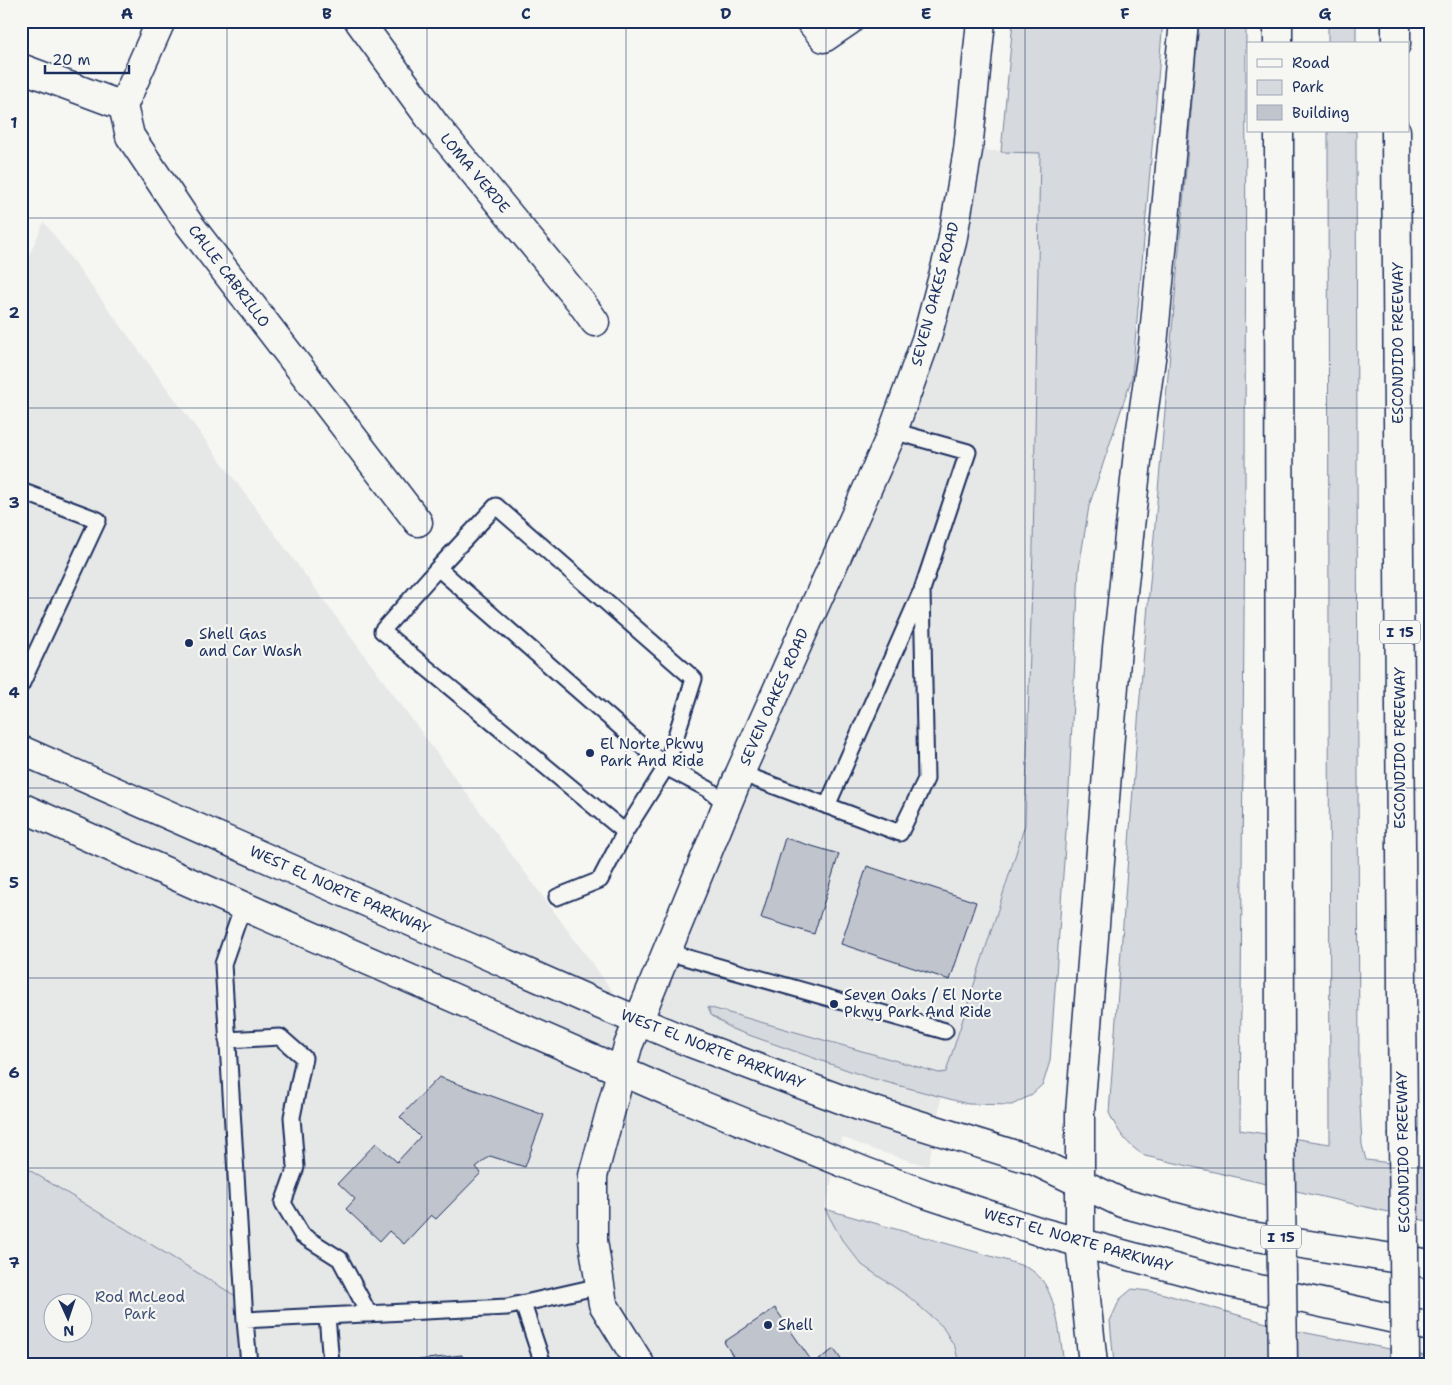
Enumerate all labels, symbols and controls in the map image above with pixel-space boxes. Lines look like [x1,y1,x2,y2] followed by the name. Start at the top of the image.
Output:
[121,3,133,24] text: A
[322,3,332,24] text: B
[521,3,531,24] text: C
[720,3,732,24] text: D
[921,3,931,24] text: E
[1120,3,1130,24] text: F
[1319,3,1332,24] text: G
[45,42,129,74] scale bar
[1247,42,1410,132] legend
[52,50,91,70] text: 20 m
[1292,53,1330,73] text: Road
[1292,77,1324,97] text: Park
[1292,103,1349,123] text: Building
[10,112,18,133] text: 1
[436,129,514,217] street label: LOMA VERDE
[906,220,964,368] street label: SEVEN OAKES ROAD
[184,221,274,331] street label: CALLE CABRILLO
[1388,262,1408,424] street label: ESCONDIDO FREEWAY
[8,302,20,323] text: 2
[8,492,20,513] text: 3
[1380,620,1420,644] road number: I 15
[199,624,302,661] place label: Shell Gas and Car Wash
[735,625,813,769] street label: SEVEN OAKES ROAD
[183,637,195,649] marker: Shell Gas and Car Wash
[1390,667,1410,829] street label: ESCONDIDO FREEWAY
[8,682,20,703] text: 4
[600,734,704,771] place label: El Norte Pkwy Park And Ride
[584,747,596,759] marker: El Norte Pkwy Park And Ride
[246,841,434,939] street label: WEST EL NORTE PARKWAY
[9,872,19,893] text: 5
[844,985,1002,1022] place label: Seven Oaks / El Norte Pkwy Park And Ride
[828,998,840,1010] marker: Seven Oaks / El Norte Pkwy Park And Ride
[618,1005,808,1093] street label: WEST EL NORTE PARKWAY
[8,1062,20,1083] text: 6
[1392,1071,1414,1233] street label: ESCONDIDO FREEWAY
[981,1203,1175,1277] street label: WEST EL NORTE PARKWAY
[1261,1226,1301,1248] road number: I 15
[8,1252,20,1273] text: 7
[95,1287,185,1324] park label: Rod McLeod Park
[42,1292,92,1342] north arrow
[778,1315,813,1335] place label: Shell
[762,1319,774,1331] marker: Shell
[63,1322,75,1340] text: N

